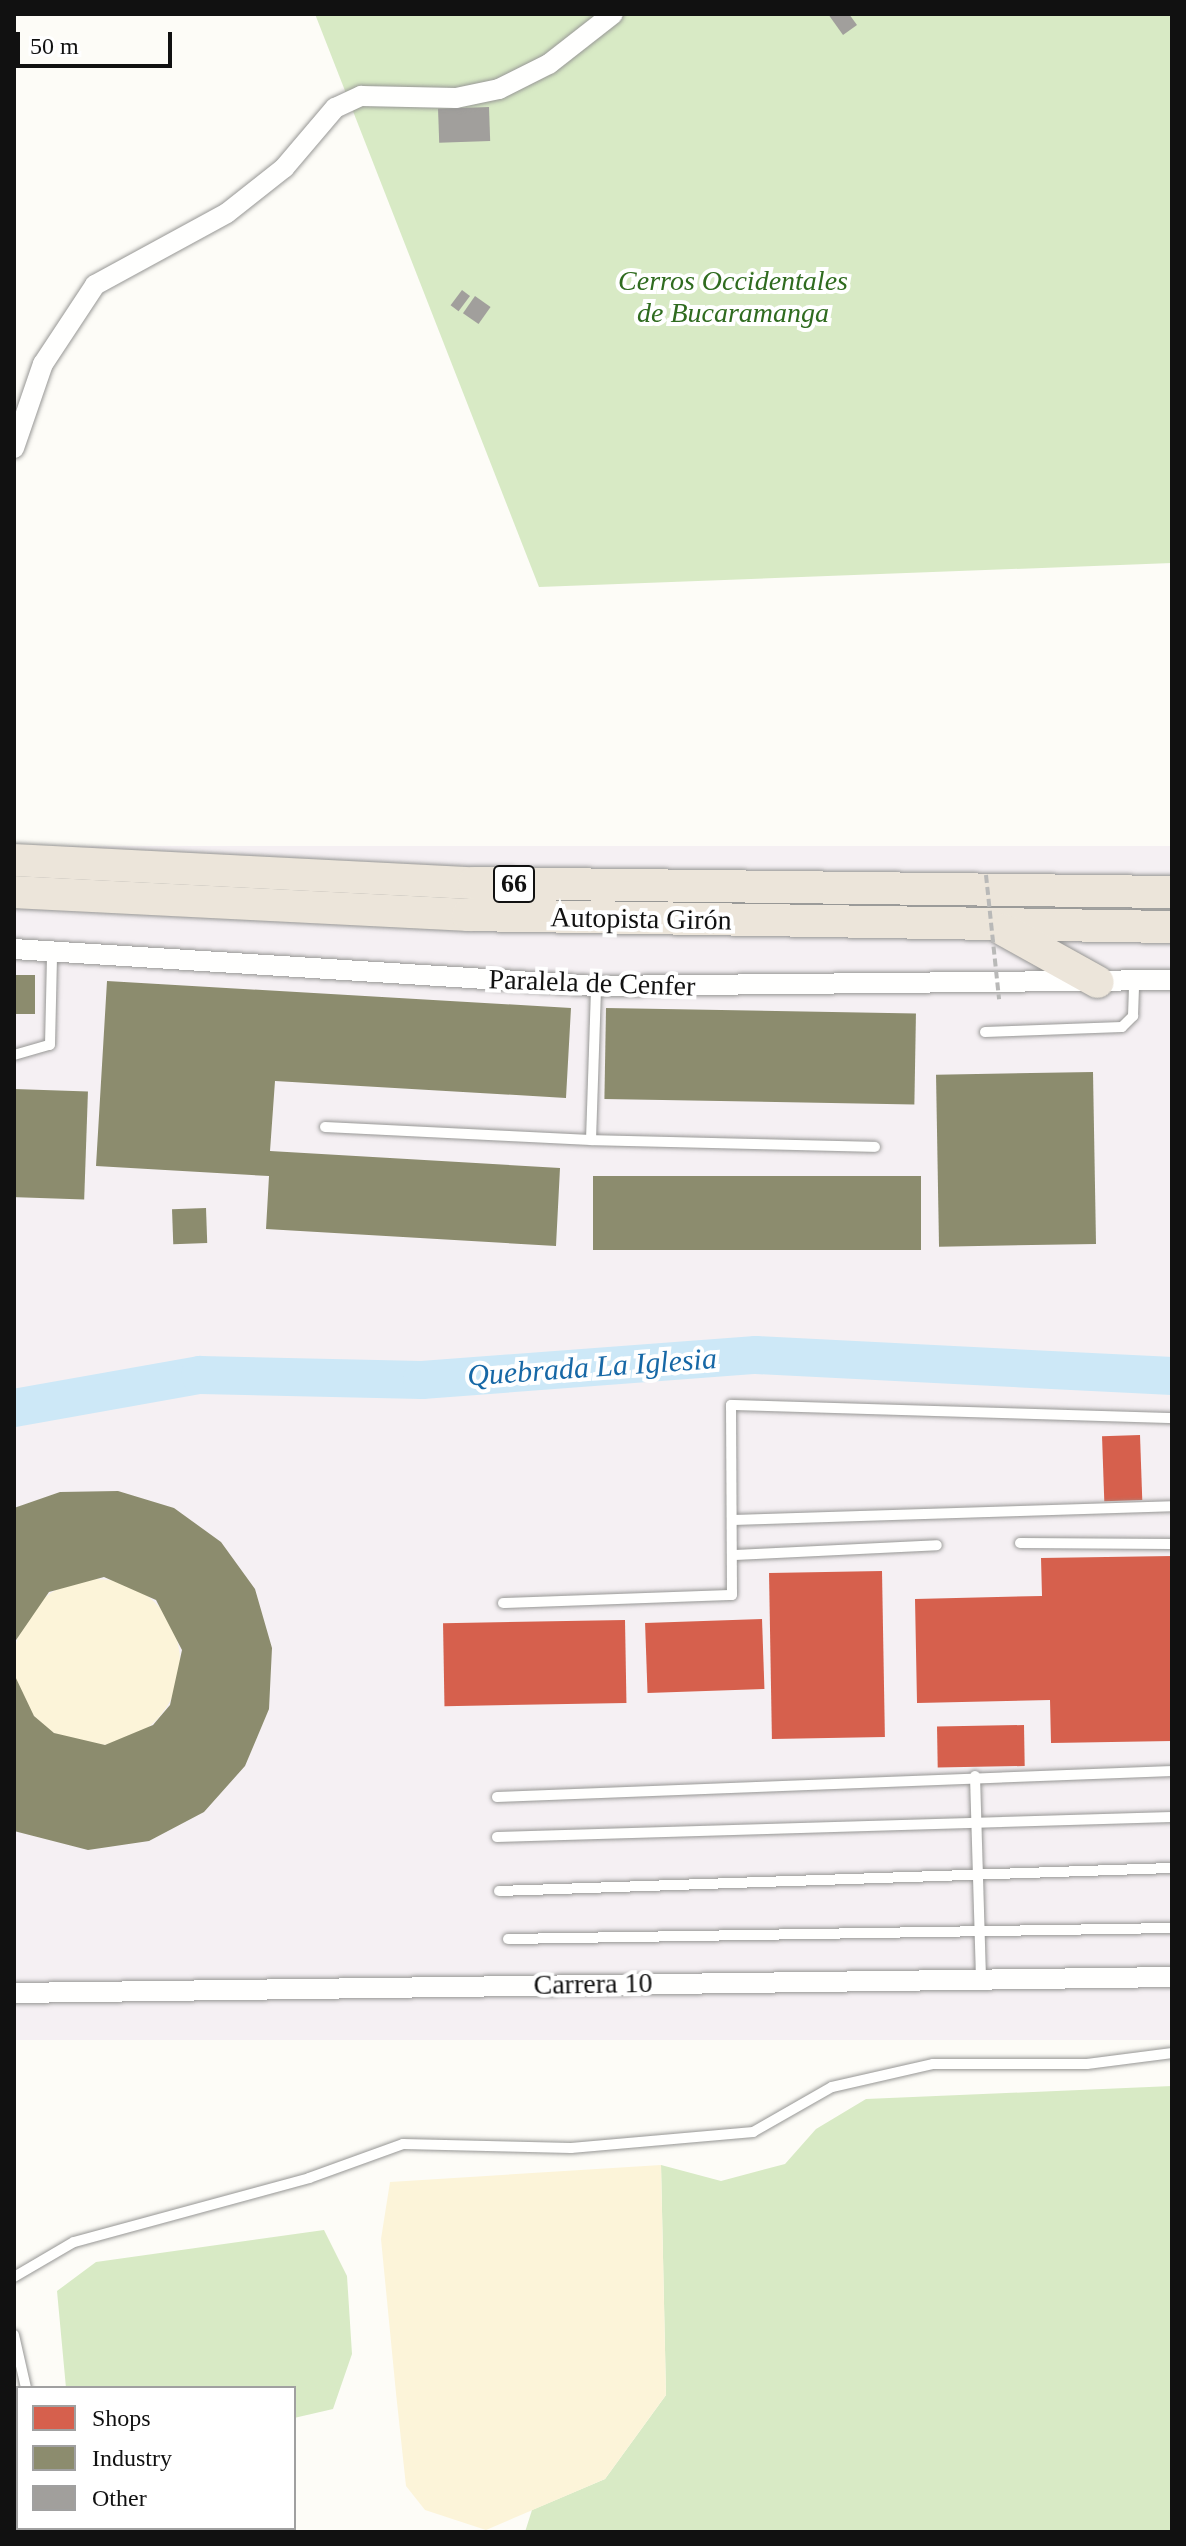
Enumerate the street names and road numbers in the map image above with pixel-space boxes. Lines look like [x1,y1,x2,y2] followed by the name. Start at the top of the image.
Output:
[492,862,536,906] road number: 66
[550,901,732,937] street label: Autopista Girón
[488,963,696,1003] street label: Paralela de Cenfer
[533,1966,653,2002] street label: Carrera 10

